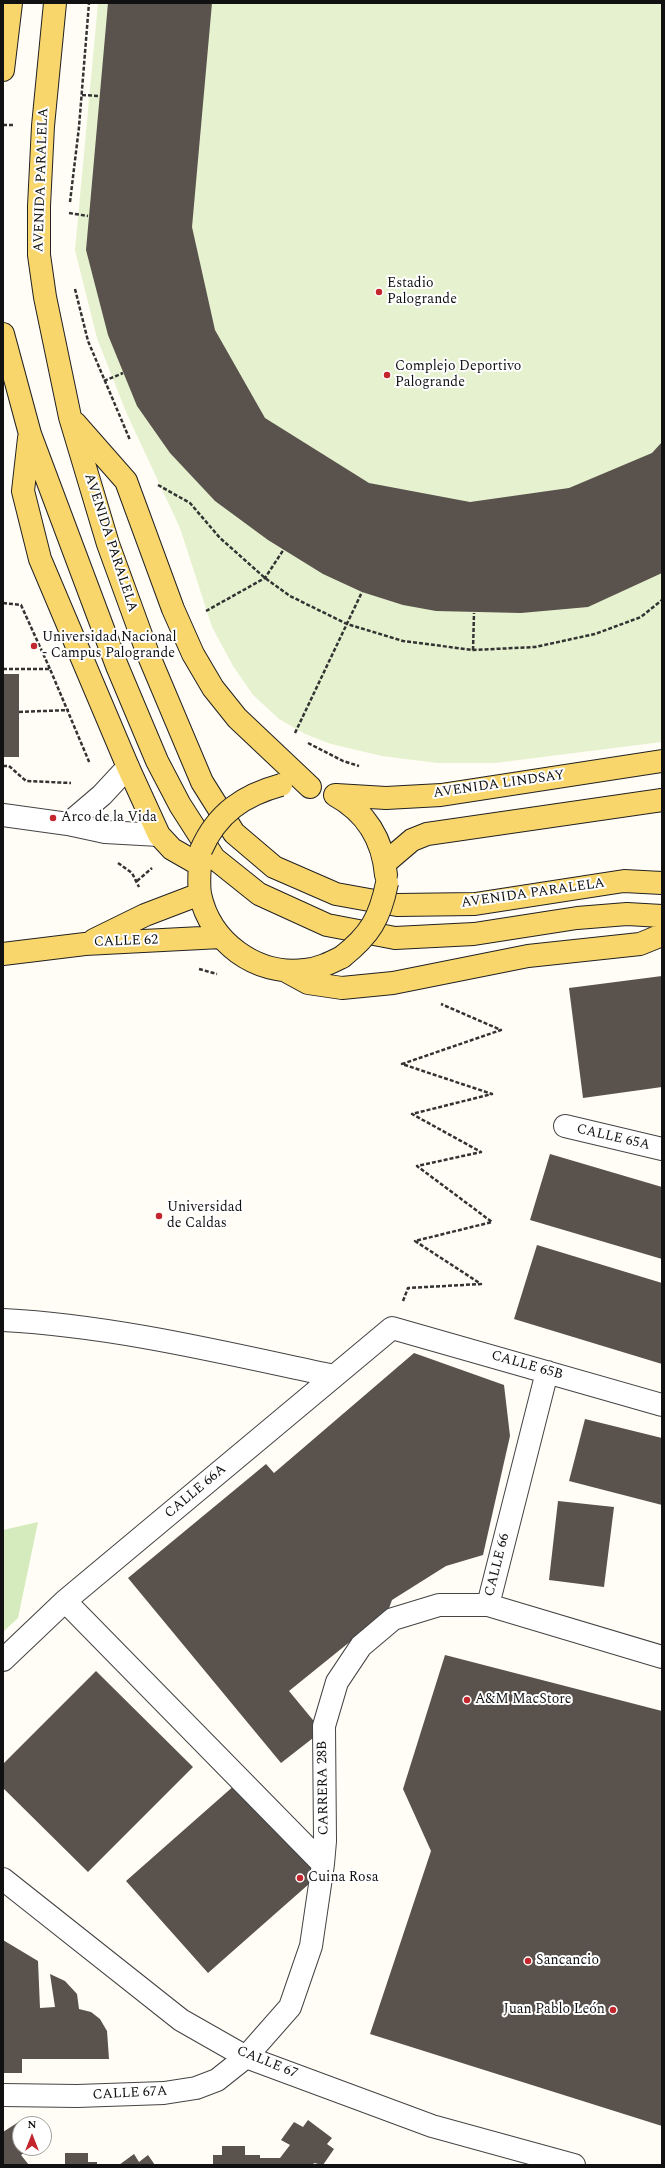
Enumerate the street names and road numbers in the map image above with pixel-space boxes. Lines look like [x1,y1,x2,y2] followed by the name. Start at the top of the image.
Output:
[31,107,53,253] street label: AVENIDA PARALELA
[80,472,140,614] street label: AVENIDA PARALELA
[432,767,566,803] street label: AVENIDA LINDSAY
[460,876,606,912] street label: AVENIDA PARALELA
[94,932,158,952] street label: CALLE 62
[575,1121,651,1155] street label: CALLE 65A
[489,1348,565,1384] street label: CALLE 65B
[162,1461,230,1523] street label: CALLE 66A
[482,1532,514,1598] street label: CALLE 66
[315,1741,333,1835] street label: CARRERA 28B
[234,2043,300,2083] street label: CALLE 67
[92,2084,168,2104] street label: CALLE 67A

